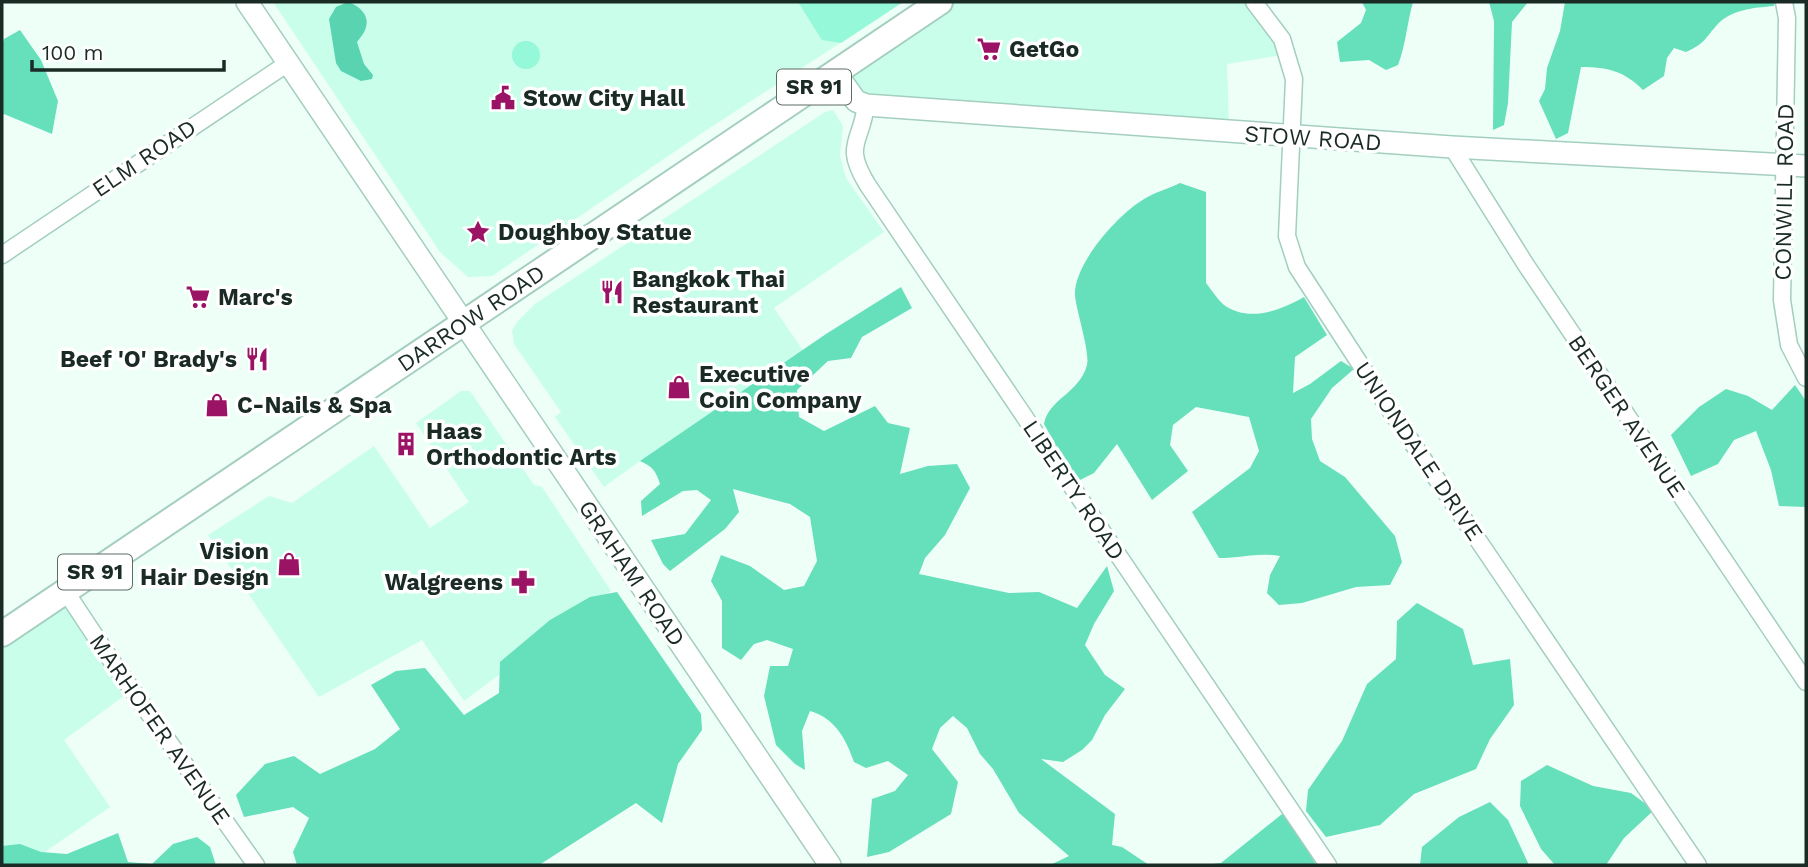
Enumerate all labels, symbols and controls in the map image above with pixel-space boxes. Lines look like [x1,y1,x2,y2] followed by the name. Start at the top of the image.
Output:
[32,28,224,72] scale bar
[975,35,1003,63] supermarket icon: GetGo
[1009,36,1079,63] place label: GetGo
[42,40,104,65] text: 100 m
[777,70,851,104] road number: SR 91
[489,84,517,112] public building icon: Stow City Hall
[523,85,685,112] place label: Stow City Hall
[1769,103,1800,281] street label: CONWILL ROAD
[87,114,201,203] street label: ELM ROAD
[1243,120,1382,157] street label: STOW ROAD
[464,218,492,246] place icon: Doughboy Statue
[498,219,692,246] place label: Doughboy Statue
[393,259,550,378] street label: DARROW ROAD
[632,266,785,319] place label: Bangkok Thai Restaurant
[598,278,626,306] restaurant icon: Bangkok Thai Restaurant
[184,283,212,311] supermarket icon: Marc's
[218,284,293,311] place label: Marc's
[1562,330,1691,502] street label: BERGER AVENUE
[243,345,271,373] restaurant icon: Beef 'O' Brady's
[60,346,237,373] place label: Beef 'O' Brady's
[1349,357,1488,546] street label: UNIONDALE DRIVE
[699,361,861,414] place label: Executive Coin Company
[665,373,693,401] shop icon: Executive Coin Company
[203,391,231,419] shop icon: C-Nails & Spa
[237,392,392,419] place label: C-Nails & Spa
[1017,415,1130,565] street label: LIBERTY ROAD
[426,418,617,471] place label: Haas Orthodontic Arts
[392,430,420,458] building icon: Haas Orthodontic Arts
[573,495,690,651] street label: GRAHAM ROAD
[140,538,269,591] place label: Vision Hair Design
[275,550,303,578] shop icon: Vision Hair Design
[58,554,132,590] road number: SR 91
[509,568,537,596] pharmacy icon: Walgreens
[384,569,503,596] place label: Walgreens
[84,629,236,830] street label: MARHOFER AVENUE

